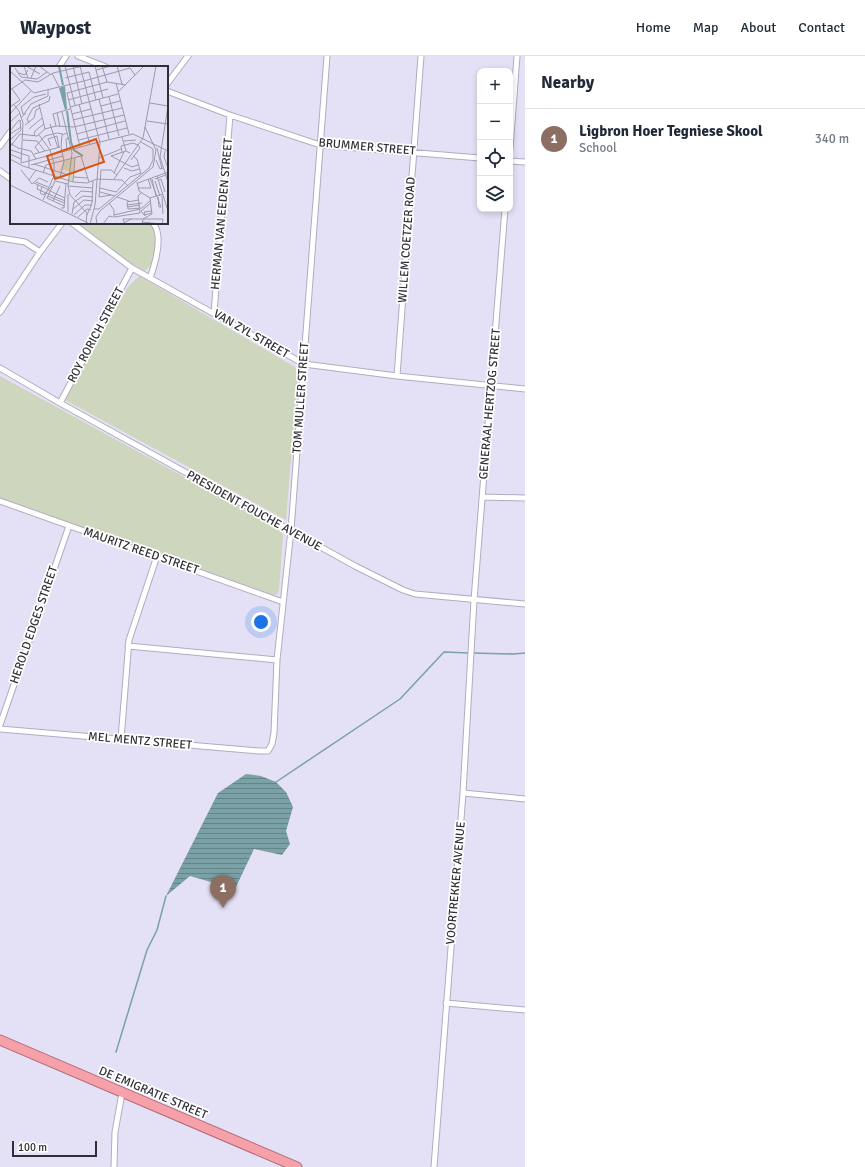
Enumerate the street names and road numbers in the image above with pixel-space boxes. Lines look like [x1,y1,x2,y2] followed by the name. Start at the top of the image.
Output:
[318,135,416,159] street label: BRUMMER STREET
[208,137,236,290] street label: HERMAN VAN EEDEN STREET
[395,176,419,303] street label: WILLEM COETZER ROAD
[65,285,128,385] street label: ROY RORICH STREET
[210,306,292,362] street label: VAN ZYL STREET
[476,328,504,480] street label: GENERAAL HERTZOG STREET
[290,342,312,454] street label: TOM MULLER STREET
[184,467,324,555] street label: PRESIDENT FOUCHE AVENUE
[81,524,201,578] street label: MAURITZ REED STREET
[7,564,61,686] street label: HEROLD EDGES STREET
[87,729,193,753] street label: MEL MENTZ STREET
[443,820,469,945] street label: VOORTREKKER AVENUE
[96,1063,210,1123] street label: DE EMIGRATIE STREET

